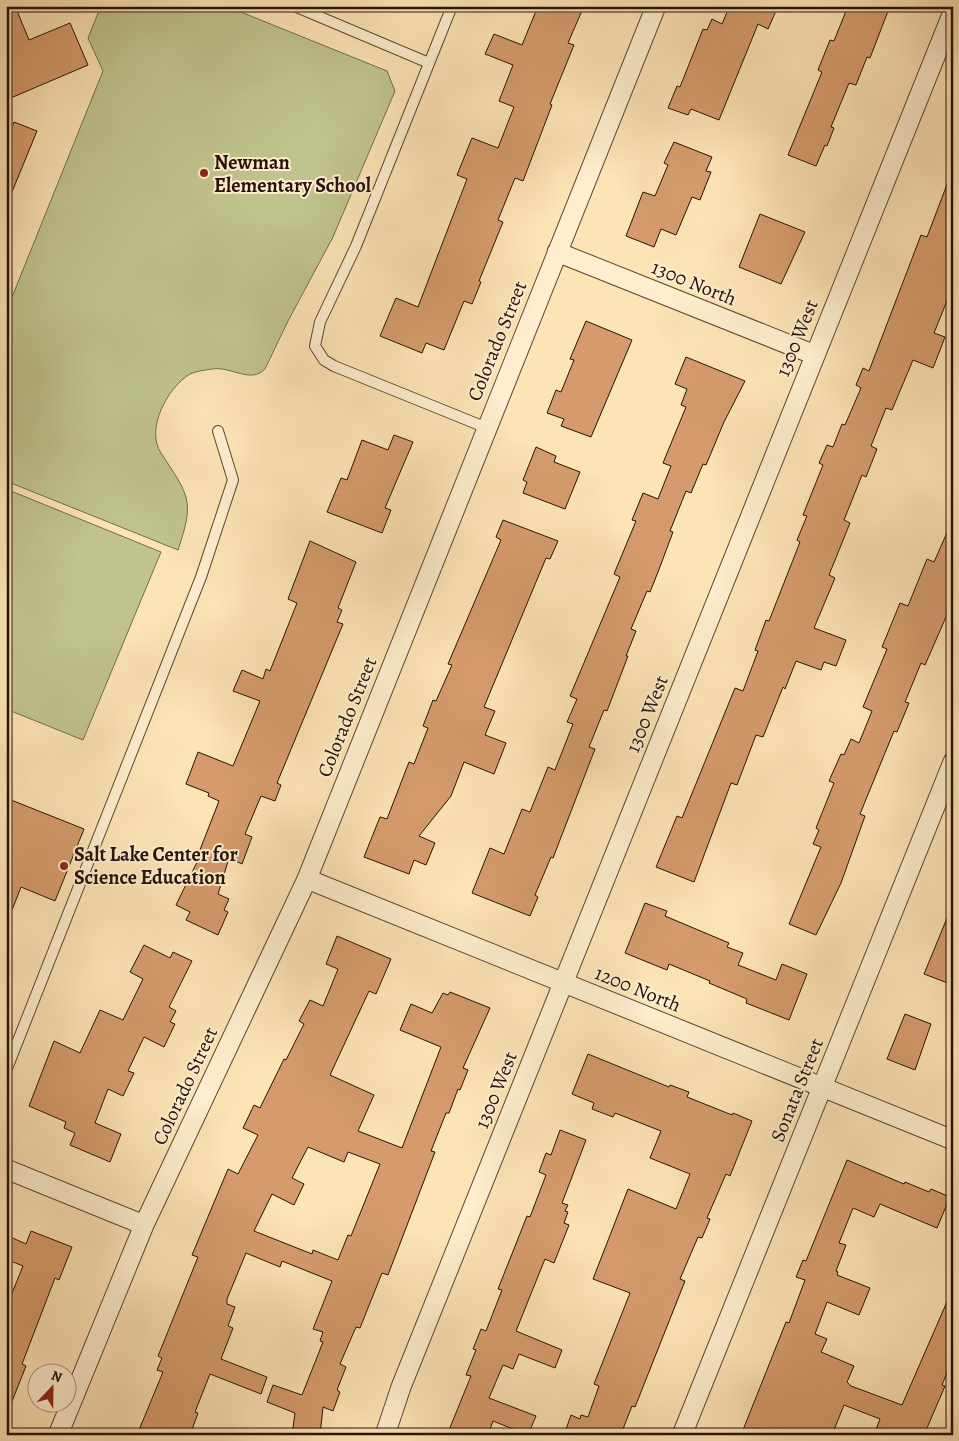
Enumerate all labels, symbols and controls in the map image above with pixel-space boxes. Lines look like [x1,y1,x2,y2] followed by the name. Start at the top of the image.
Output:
[214,149,372,199] place label: Newman Elementary School
[198,167,210,179] marker: Newman Elementary School
[648,254,741,312] street label: 1300 North
[461,276,534,405] street label: Colorado Street
[769,295,825,381] street label: 1300 West
[311,652,384,781] street label: Colorado Street
[619,671,675,757] street label: 1300 West
[74,841,238,891] place label: Salt Lake Center for Science Education
[58,860,70,872] marker: Salt Lake Center for Science Education
[591,960,685,1019] street label: 1200 North
[146,1022,224,1150] street label: Colorado Street
[764,1034,830,1146] street label: Sonata Street
[468,1047,524,1133] street label: 1300 West
[28,1364,78,1414] north arrow
[48,1366,65,1387] text: N

